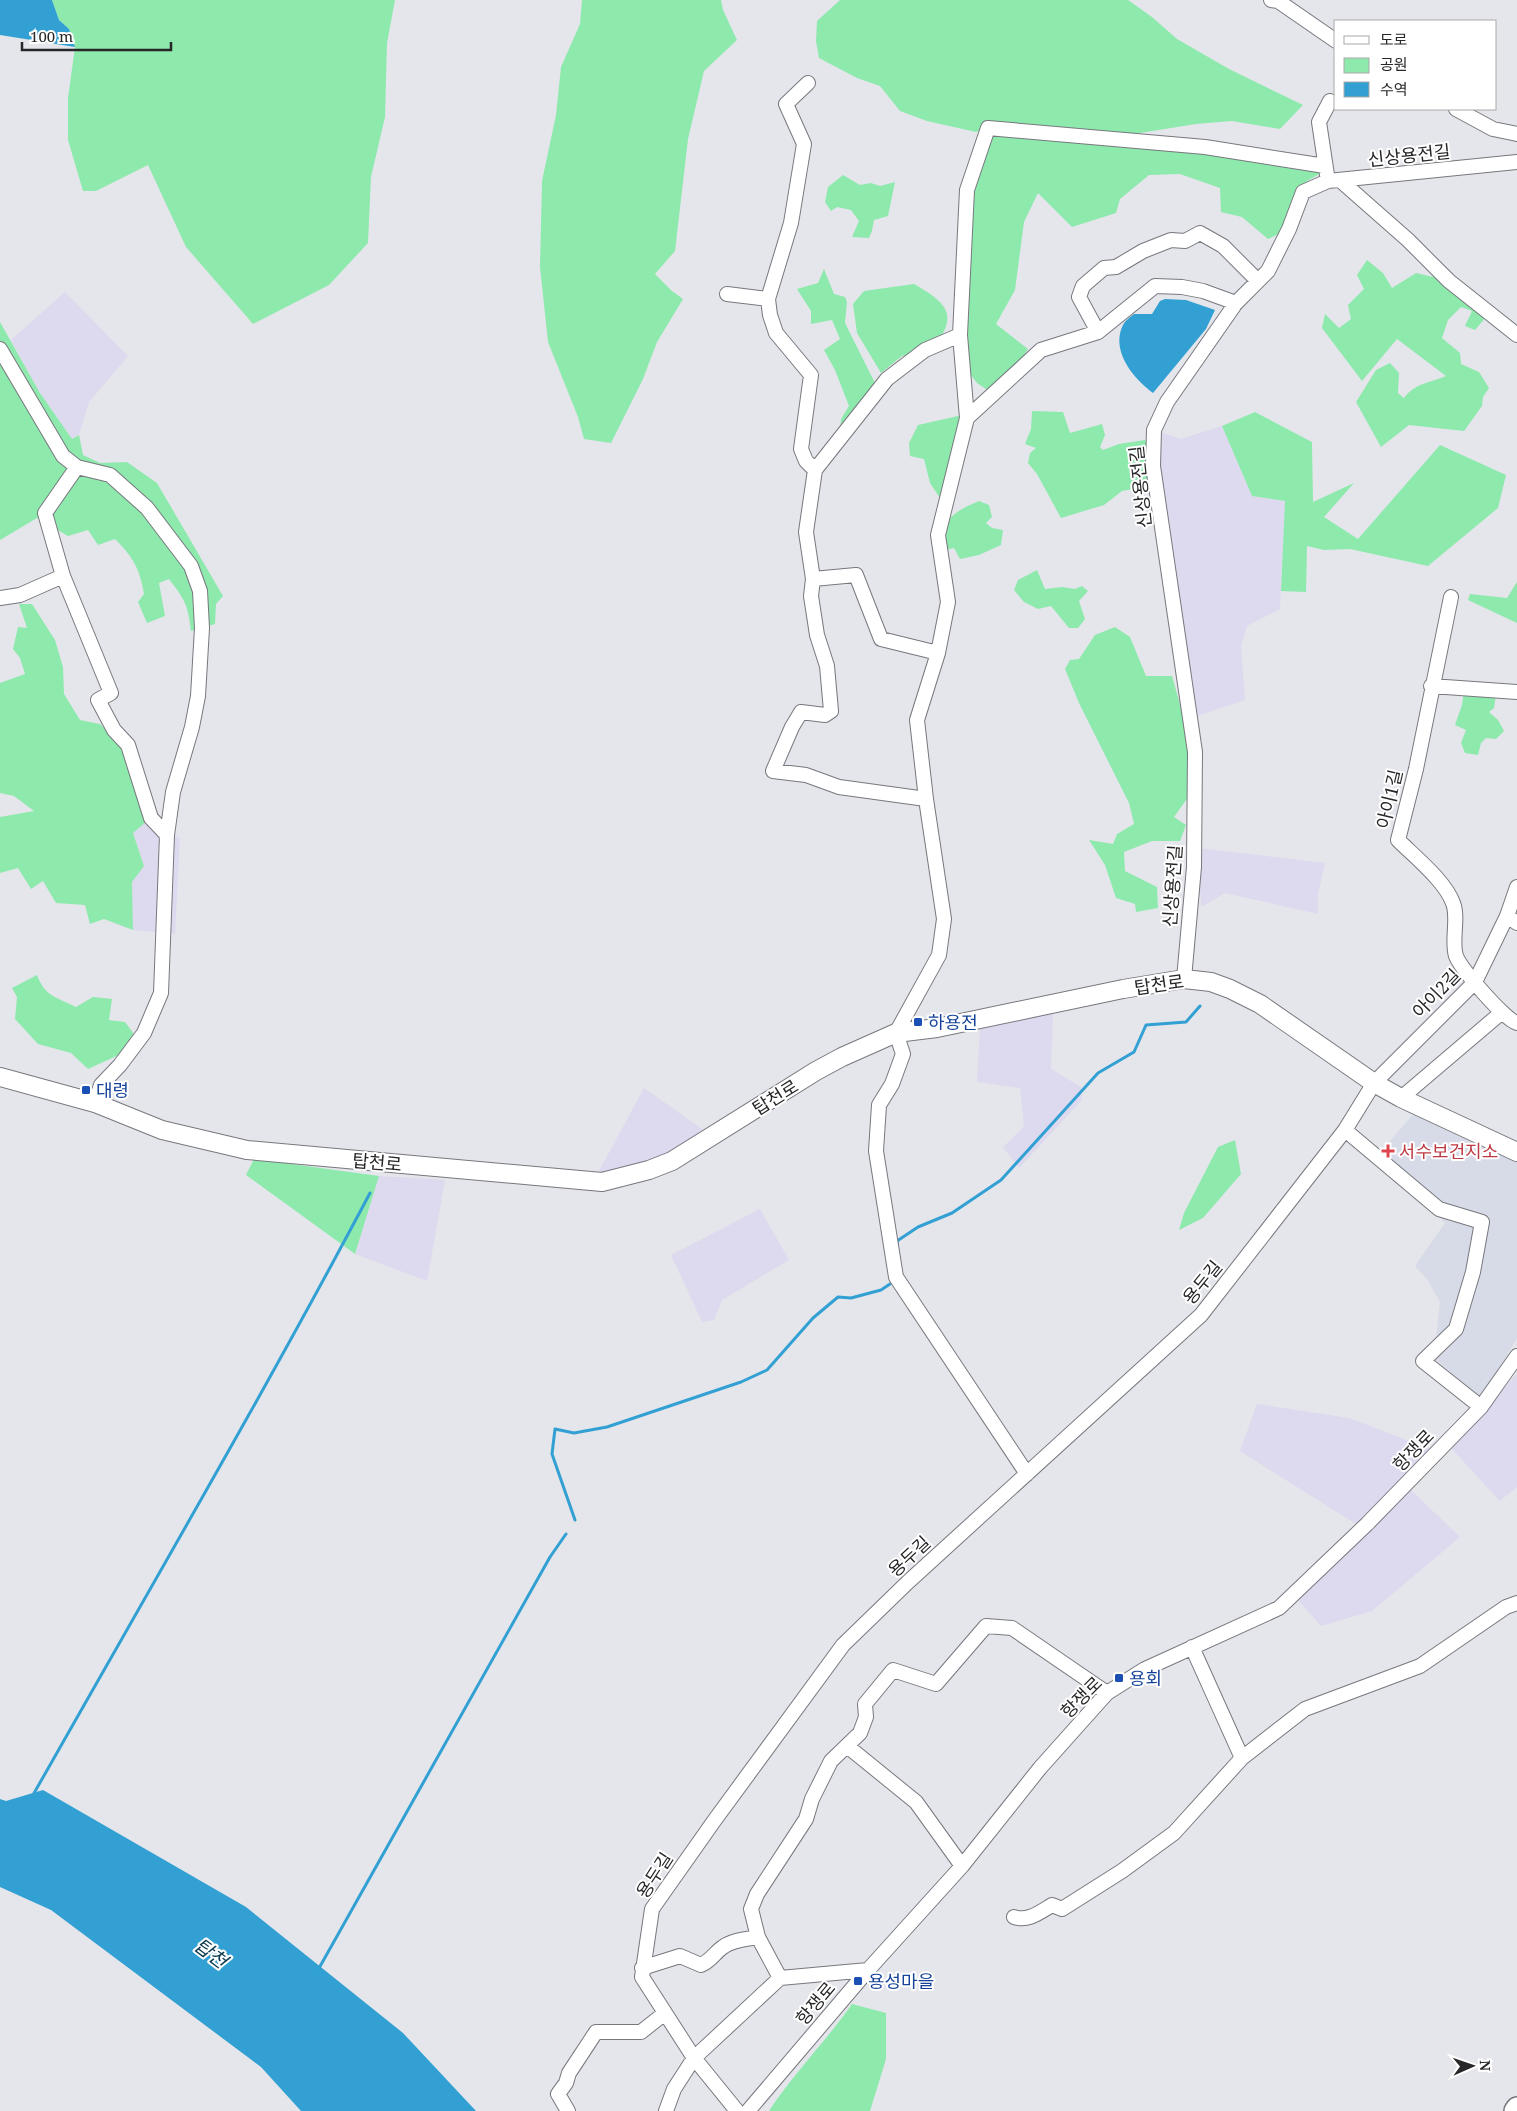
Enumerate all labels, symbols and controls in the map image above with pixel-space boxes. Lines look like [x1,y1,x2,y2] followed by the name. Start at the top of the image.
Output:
[22,20,171,52] scale bar
[1334,20,1497,110] legend
[30,26,73,46] text: 100 m
[1380,29,1408,49] text: 도로
[1380,54,1408,74] text: 공원
[1380,79,1408,99] text: 수역
[1367,139,1451,171] street label: 신상용전길
[1124,445,1156,529] street label: 신상용전길
[1371,767,1407,831] street label: 아이1길
[1157,844,1187,928] street label: 신상용전길
[1407,963,1465,1023] street label: 아이2길
[1133,969,1185,999] street label: 탑천로
[928,1010,978,1034] place label: 하용전
[912,1016,924,1028] marker: 하용전
[748,1074,802,1120] street label: 탑천로
[96,1078,129,1102] place label: 대령
[80,1084,92,1096] marker: 대령
[1399,1139,1498,1163] place label: 서수보건지소
[1381,1144,1395,1158] marker: 서수보건지소
[351,1148,403,1176] street label: 탑천로
[1177,1255,1227,1309] street label: 용두길
[1387,1424,1439,1476] street label: 항쟁로
[883,1530,935,1582] street label: 용두길
[1129,1666,1162,1690] place label: 용회
[1055,1671,1107,1723] street label: 항쟁로
[1113,1672,1125,1684] marker: 용회
[630,1848,678,1902] street label: 용두길
[189,1932,234,1975] water label: 탑천
[868,1969,934,1993] place label: 용성마을
[852,1975,864,1987] marker: 용성마을
[790,1976,840,2030] street label: 항쟁로
[1447,2041,1497,2091] north arrow
[1476,2060,1495,2071] text: N

